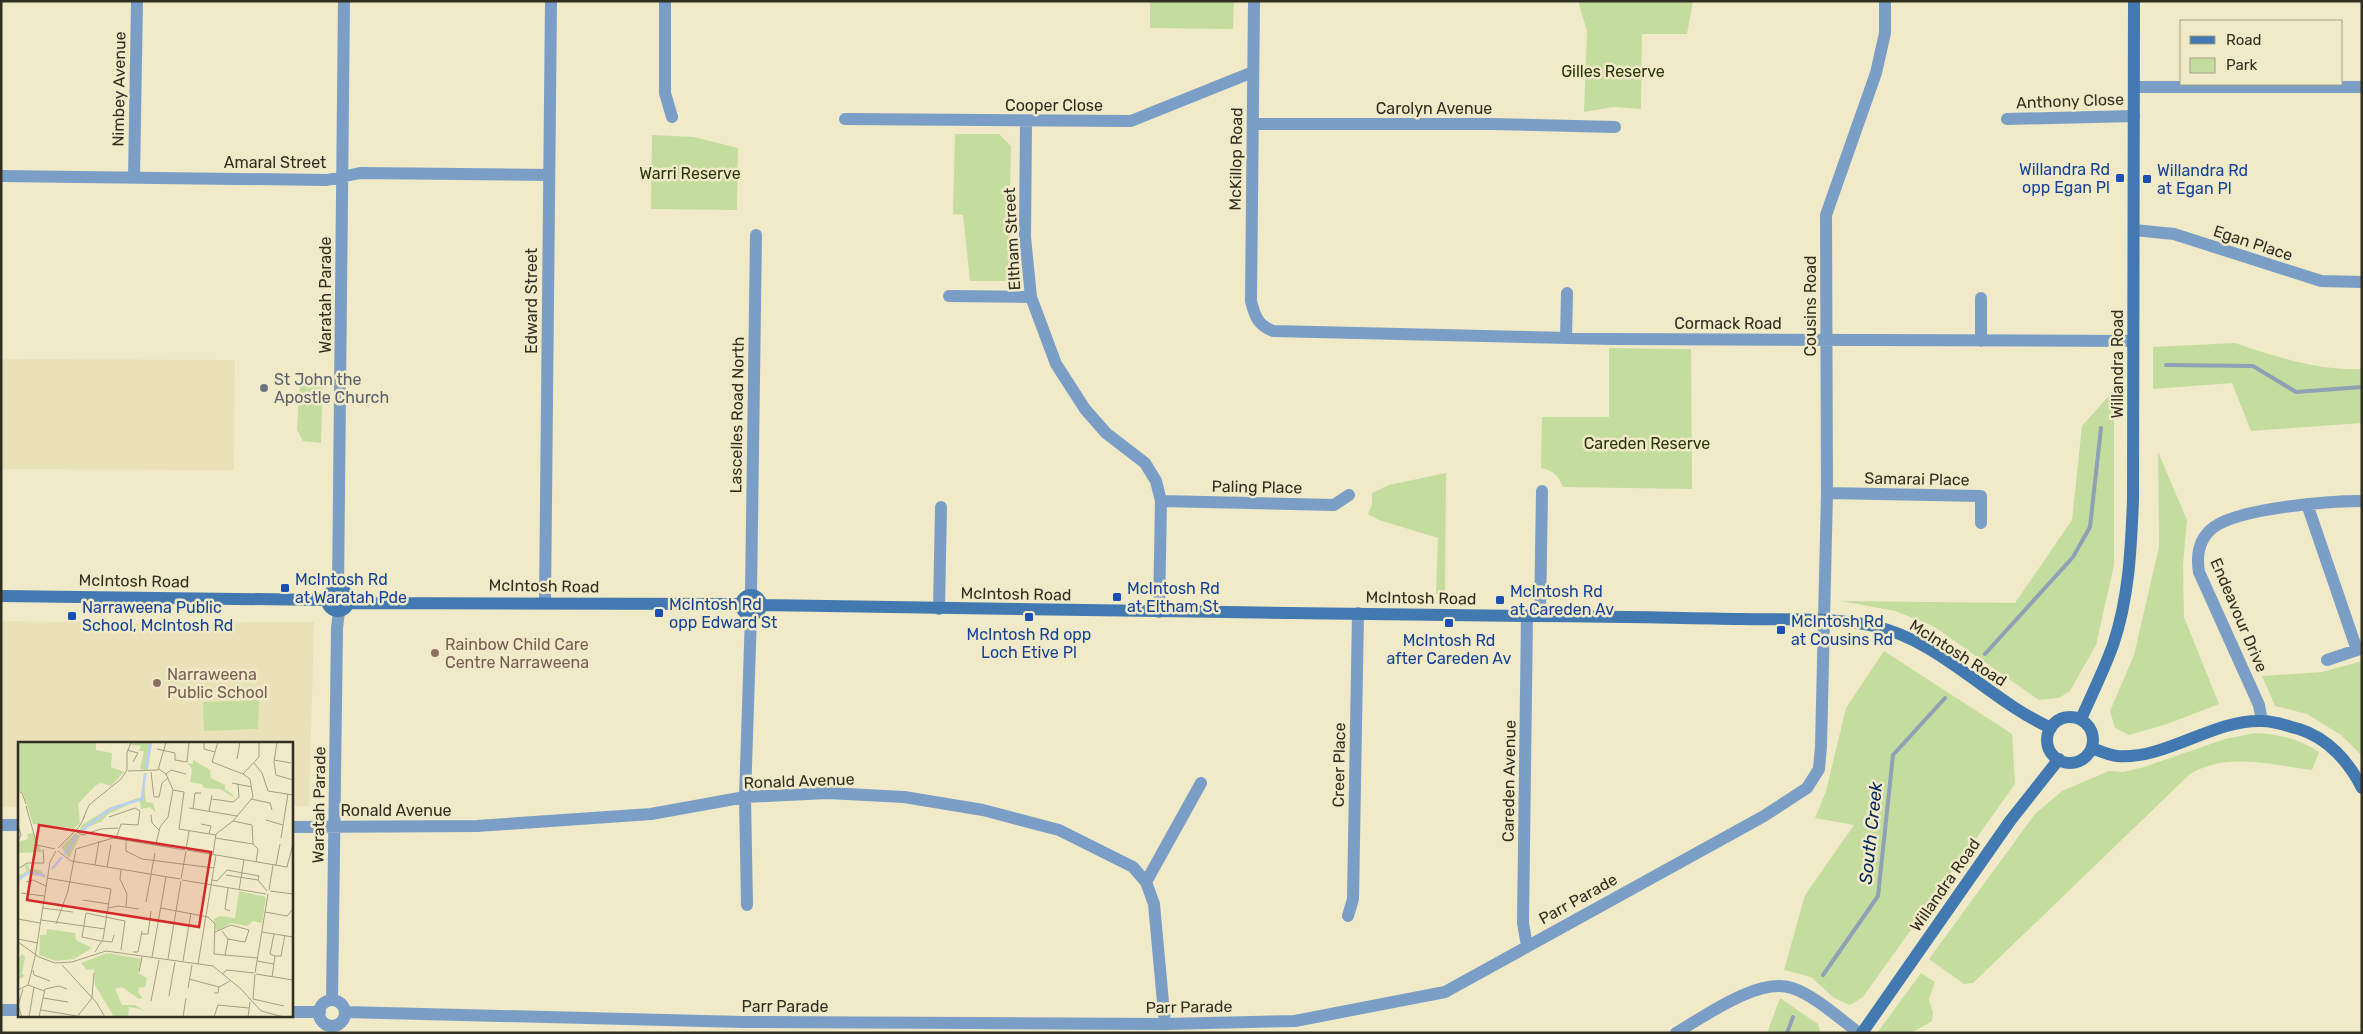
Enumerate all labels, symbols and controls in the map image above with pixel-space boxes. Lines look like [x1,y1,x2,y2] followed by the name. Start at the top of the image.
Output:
[2180,20,2343,85] legend
[108,31,130,147] street label: Nimbey Avenue
[2226,31,2262,49] text: Road
[2226,56,2257,74] text: Park
[1561,62,1665,81] park label: Gilles Reserve
[2016,90,2124,112] street label: Anthony Close
[1005,96,1103,115] street label: Cooper Close
[1376,99,1492,118] street label: Carolyn Avenue
[1226,107,1246,211] street label: McKillop Road
[224,153,326,172] street label: Amaral Street
[2019,160,2110,197] place label: Willandra Rd opp Egan Pl
[2157,161,2248,198] place label: Willandra Rd at Egan Pl
[639,164,741,183] park label: Warri Reserve
[2114,172,2126,184] marker: Willandra Rd opp Egan Pl
[2141,173,2153,185] marker: Willandra Rd at Egan Pl
[1000,187,1024,291] street label: Eltham Street
[2211,221,2295,265] street label: Egan Place
[316,236,335,353] street label: Waratah Parade
[522,248,541,354] street label: Edward Street
[1801,255,1820,357] street label: Cousins Road
[2108,309,2127,419] street label: Willandra Road
[1674,314,1782,333] street label: Cormack Road
[726,336,748,494] street label: Lascelles Road North
[274,370,389,407] place label: St John the Apostle Church
[258,382,270,394] marker: St John the Apostle Church
[1584,434,1710,453] park label: Careden Reserve
[1864,469,1970,489] street label: Samarai Place
[1212,477,1303,497] street label: Paling Place
[2206,555,2272,675] street label: Endeavour Drive
[295,570,407,607] place label: McIntosh Rd at Waratah Pde
[79,571,189,591] street label: McIntosh Road
[489,576,599,596] street label: McIntosh Road
[1127,579,1220,616] place label: McIntosh Rd at Eltham St
[279,582,291,594] marker: McIntosh Rd at Waratah Pde
[1510,582,1614,619] place label: McIntosh Rd at Careden Av
[961,584,1071,604] street label: McIntosh Road
[1366,588,1476,608] street label: McIntosh Road
[1111,591,1123,603] marker: McIntosh Rd at Eltham St
[1494,594,1506,606] marker: McIntosh Rd at Careden Av
[669,595,777,632] place label: McIntosh Rd opp Edward St
[82,598,233,635] place label: Narraweena Public School, McIntosh Rd
[653,607,665,619] marker: McIntosh Rd opp Edward St
[66,610,78,622] marker: Narraweena Public School, McIntosh Rd
[1023,611,1035,623] marker: McIntosh Rd opp Loch Etive Pl
[1791,612,1893,649] place label: McIntosh Rd at Cousins Rd
[1906,616,2010,690] street label: McIntosh Road
[1443,617,1455,629] marker: McIntosh Rd after Careden Av
[1775,624,1787,636] marker: McIntosh Rd at Cousins Rd
[967,625,1091,662] place label: McIntosh Rd opp Loch Etive Pl
[1387,631,1512,668] place label: McIntosh Rd after Careden Av
[445,635,589,672] place label: Rainbow Child Care Centre Narraweena
[429,647,441,659] marker: Rainbow Child Care Centre Narraweena
[167,665,268,702] place label: Narraweena Public School
[151,677,163,689] marker: Narraweena Public School
[1498,720,1520,842] street label: Careden Avenue
[1329,722,1349,808] street label: Creer Place
[18,742,292,1016] inset map
[308,746,330,864] street label: Waratah Parade
[743,770,855,792] street label: Ronald Avenue
[1855,780,1887,885] water label: South Creek
[340,801,452,820] street label: Ronald Avenue
[1906,835,1984,935] street label: Willandra Road
[1535,870,1621,928] street label: Parr Parade
[742,997,828,1016] street label: Parr Parade
[1145,997,1233,1017] street label: Parr Parade

